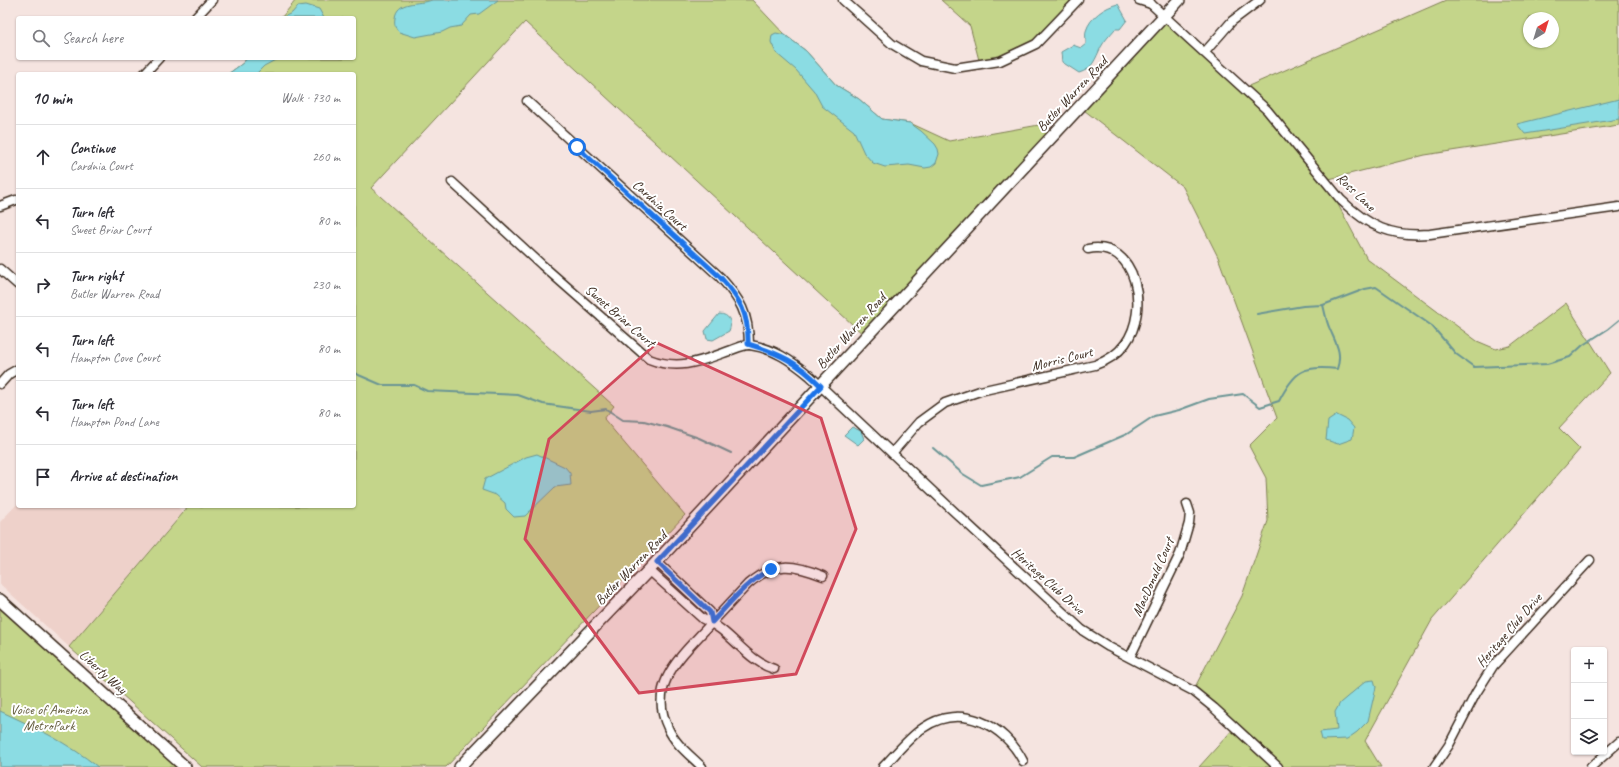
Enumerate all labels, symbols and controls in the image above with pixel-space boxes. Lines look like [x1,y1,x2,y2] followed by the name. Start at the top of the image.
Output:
[1523,12,1559,48] north arrow
[16,16,356,60] search box
[30,27,52,49] icon: search
[62,29,123,48] text: Search here
[1033,51,1113,135] street label: Butler Warren Road
[32,88,72,109] text: 10 min
[281,90,340,106] text: Walk · 730 m
[568,138,586,156] route start
[70,139,115,158] text: Continue
[32,146,54,168] icon: ahead
[312,149,340,165] text: 260 m
[70,158,133,174] text: Cardnia Court
[1333,169,1380,216] street label: Ross Lane
[629,176,692,235] street label: Cardnia Court
[70,203,113,222] text: Turn left
[32,210,54,232] icon: left
[318,213,340,229] text: 80 m
[70,222,150,238] text: Sweet Briar Court
[70,267,123,286] text: Turn right
[32,274,54,296] icon: right
[312,277,340,293] text: 230 m
[582,281,660,352] street label: Sweet Briar Court
[70,286,159,302] text: Butler Warren Road
[813,288,891,372] street label: Butler Warren Road
[70,331,113,350] text: Turn left
[32,338,54,360] icon: left
[318,341,340,357] text: 80 m
[1030,343,1096,375] street label: Morris Court
[70,350,160,366] text: Hampton Cove Court
[70,395,113,414] text: Turn left
[32,402,54,424] icon: left
[318,405,340,421] text: 80 m
[70,414,159,430] text: Hampton Pond Lane
[32,466,54,488] icon: arrive
[70,467,177,486] text: Arrive at destination
[591,526,672,608] street label: Butler Warren Road
[1128,533,1179,619] street label: MacDonald Court
[1008,544,1089,619] street label: Heritage Club Drive
[762,560,780,578] route end
[1472,589,1547,670] street label: Heritage Club Drive
[76,646,131,698] street label: Liberty Way
[1571,647,1607,755] map controls
[1571,647,1607,683] button: +
[1571,683,1607,719] button: −
[10,701,89,734] park label: Voice of America MetroPark
[1571,719,1607,755] button: layers

